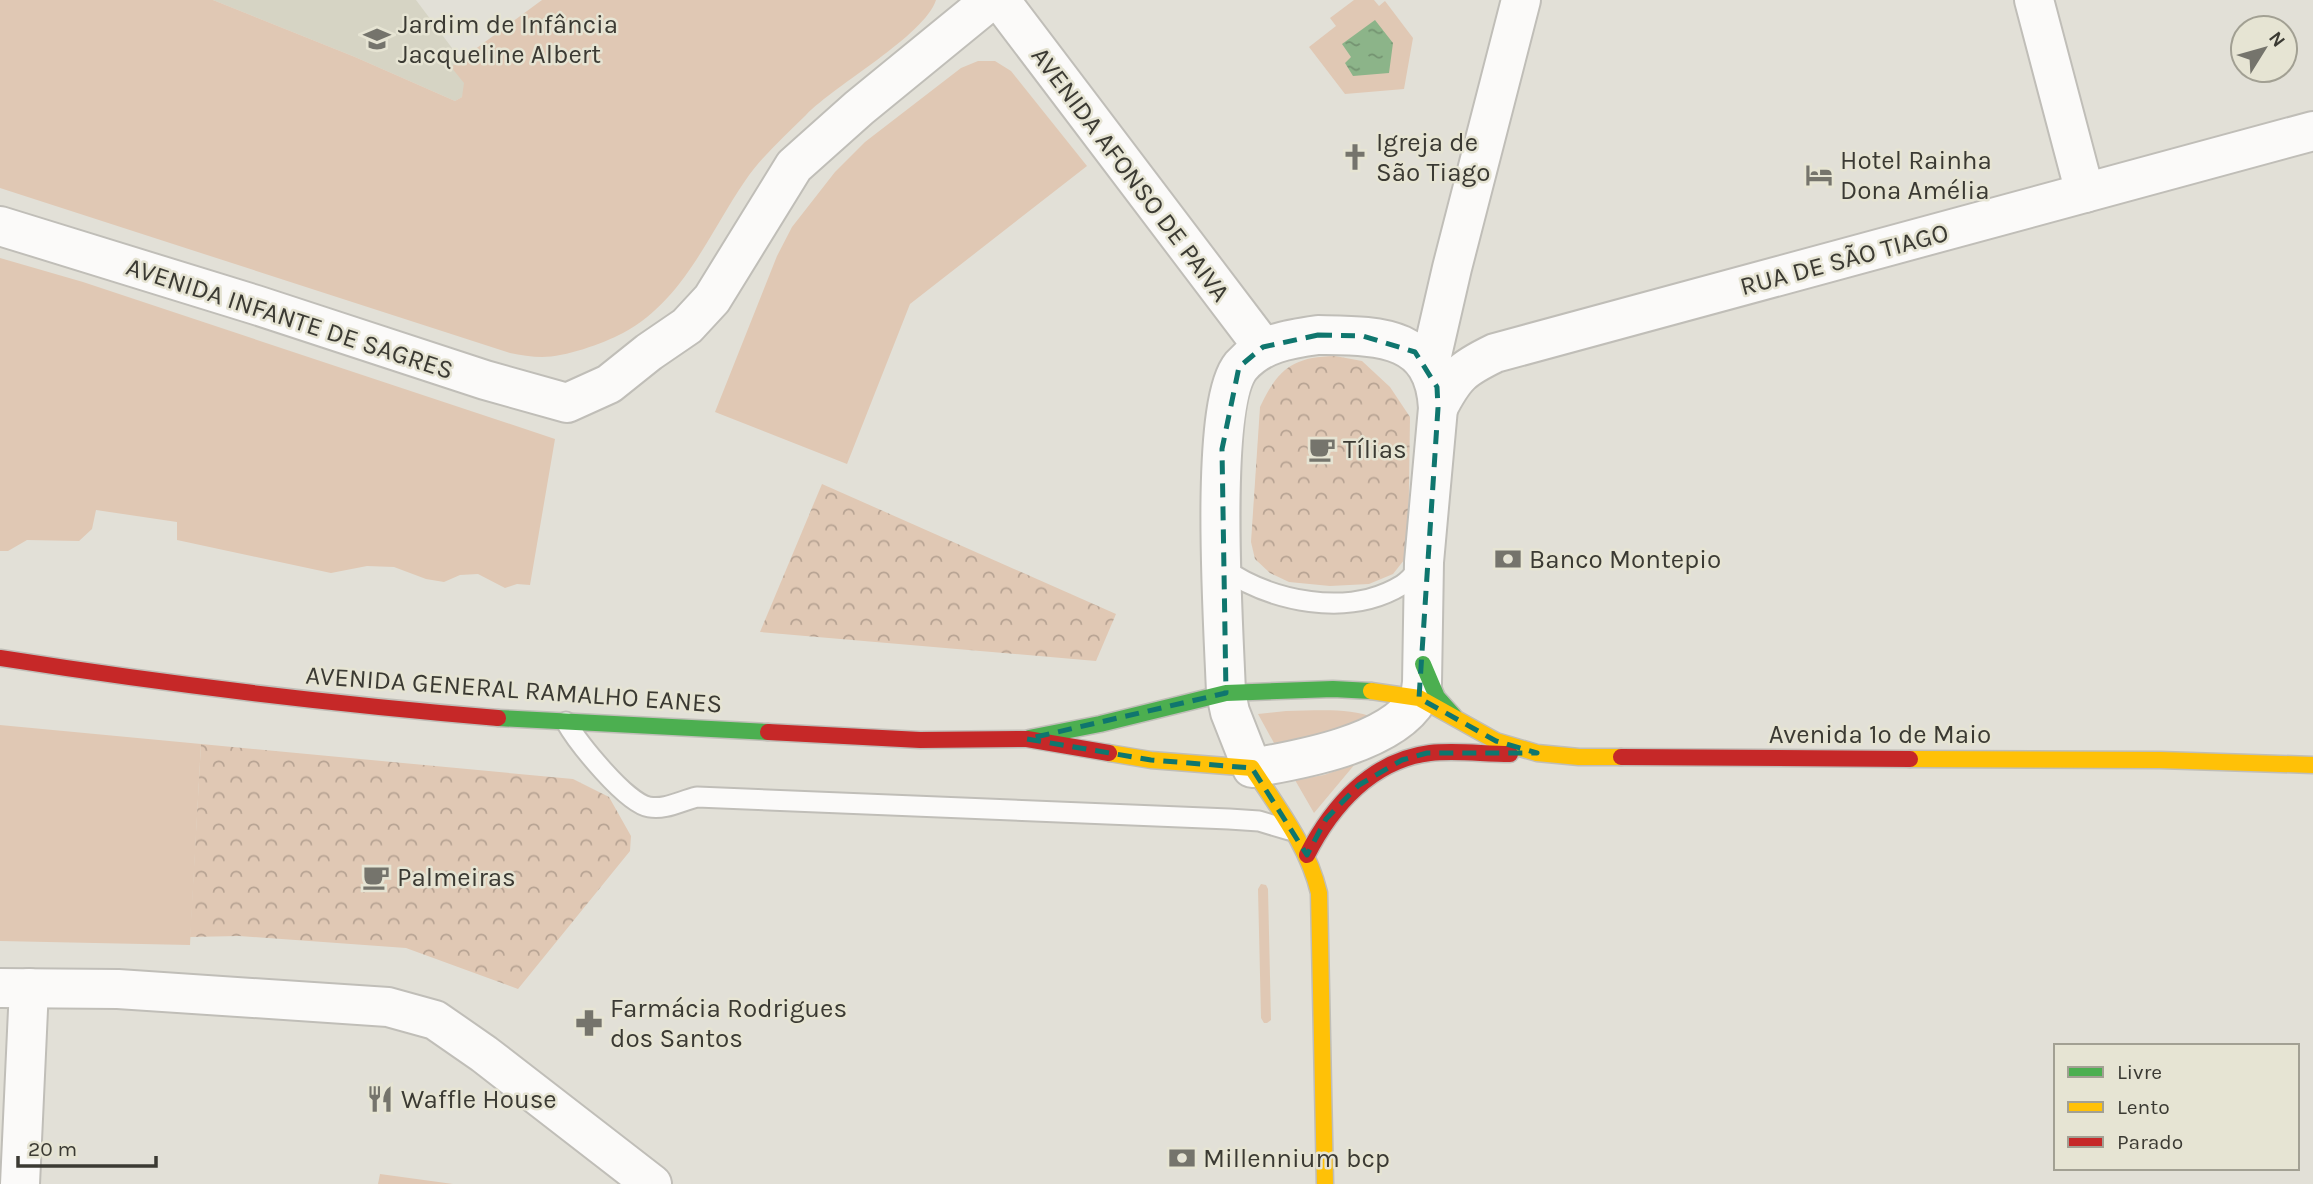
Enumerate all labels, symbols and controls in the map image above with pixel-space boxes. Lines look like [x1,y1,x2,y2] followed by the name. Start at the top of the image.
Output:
[398,9,618,70] place label: Jardim de Infância Jacqueline Albert
[2229,14,2299,84] north arrow
[362,24,392,54] school or university icon: Jardim de Infância Jacqueline Albert
[2264,27,2290,51] text: N
[1025,41,1237,308] street label: AVENIDA AFONSO DE PAIVA
[1376,127,1490,188] place label: Igreja de São Tiago
[1340,142,1370,172] church icon: Igreja de São Tiago
[1840,145,1992,206] place label: Hotel Rainha Dona Amélia
[1804,160,1834,190] hotel icon: Hotel Rainha Dona Amélia
[1737,217,1952,302] street label: RUA DE SÃO TIAGO
[122,251,457,386] street label: AVENIDA INFANTE DE SAGRES
[1307,434,1337,464] cafe icon: Tílias
[1343,434,1407,465] place label: Tílias
[1493,544,1523,574] bank icon: Banco Montepio
[1529,544,1721,575] place label: Banco Montepio
[305,659,723,720] street label: AVENIDA GENERAL RAMALHO EANES
[1769,719,1991,750] street label: Avenida 1º de Maio
[361,862,391,892] cafe icon: Palmeiras
[397,862,516,893] place label: Palmeiras
[610,993,847,1054] place label: Farmácia Rodrigues dos Santos
[574,1008,604,1038] pharmacy icon: Farmácia Rodrigues dos Santos
[2054,1044,2299,1170] legend
[2117,1060,2162,1084] text: Livre
[365,1084,395,1114] restaurant icon: Waffle House
[401,1084,557,1115] place label: Waffle House
[2117,1095,2170,1119] text: Lento
[18,1124,156,1168] scale bar
[2117,1130,2183,1154] text: Parado
[28,1137,77,1161] text: 20 m
[1167,1143,1197,1173] bank icon: Millennium bcp
[1203,1143,1390,1174] place label: Millennium bcp

